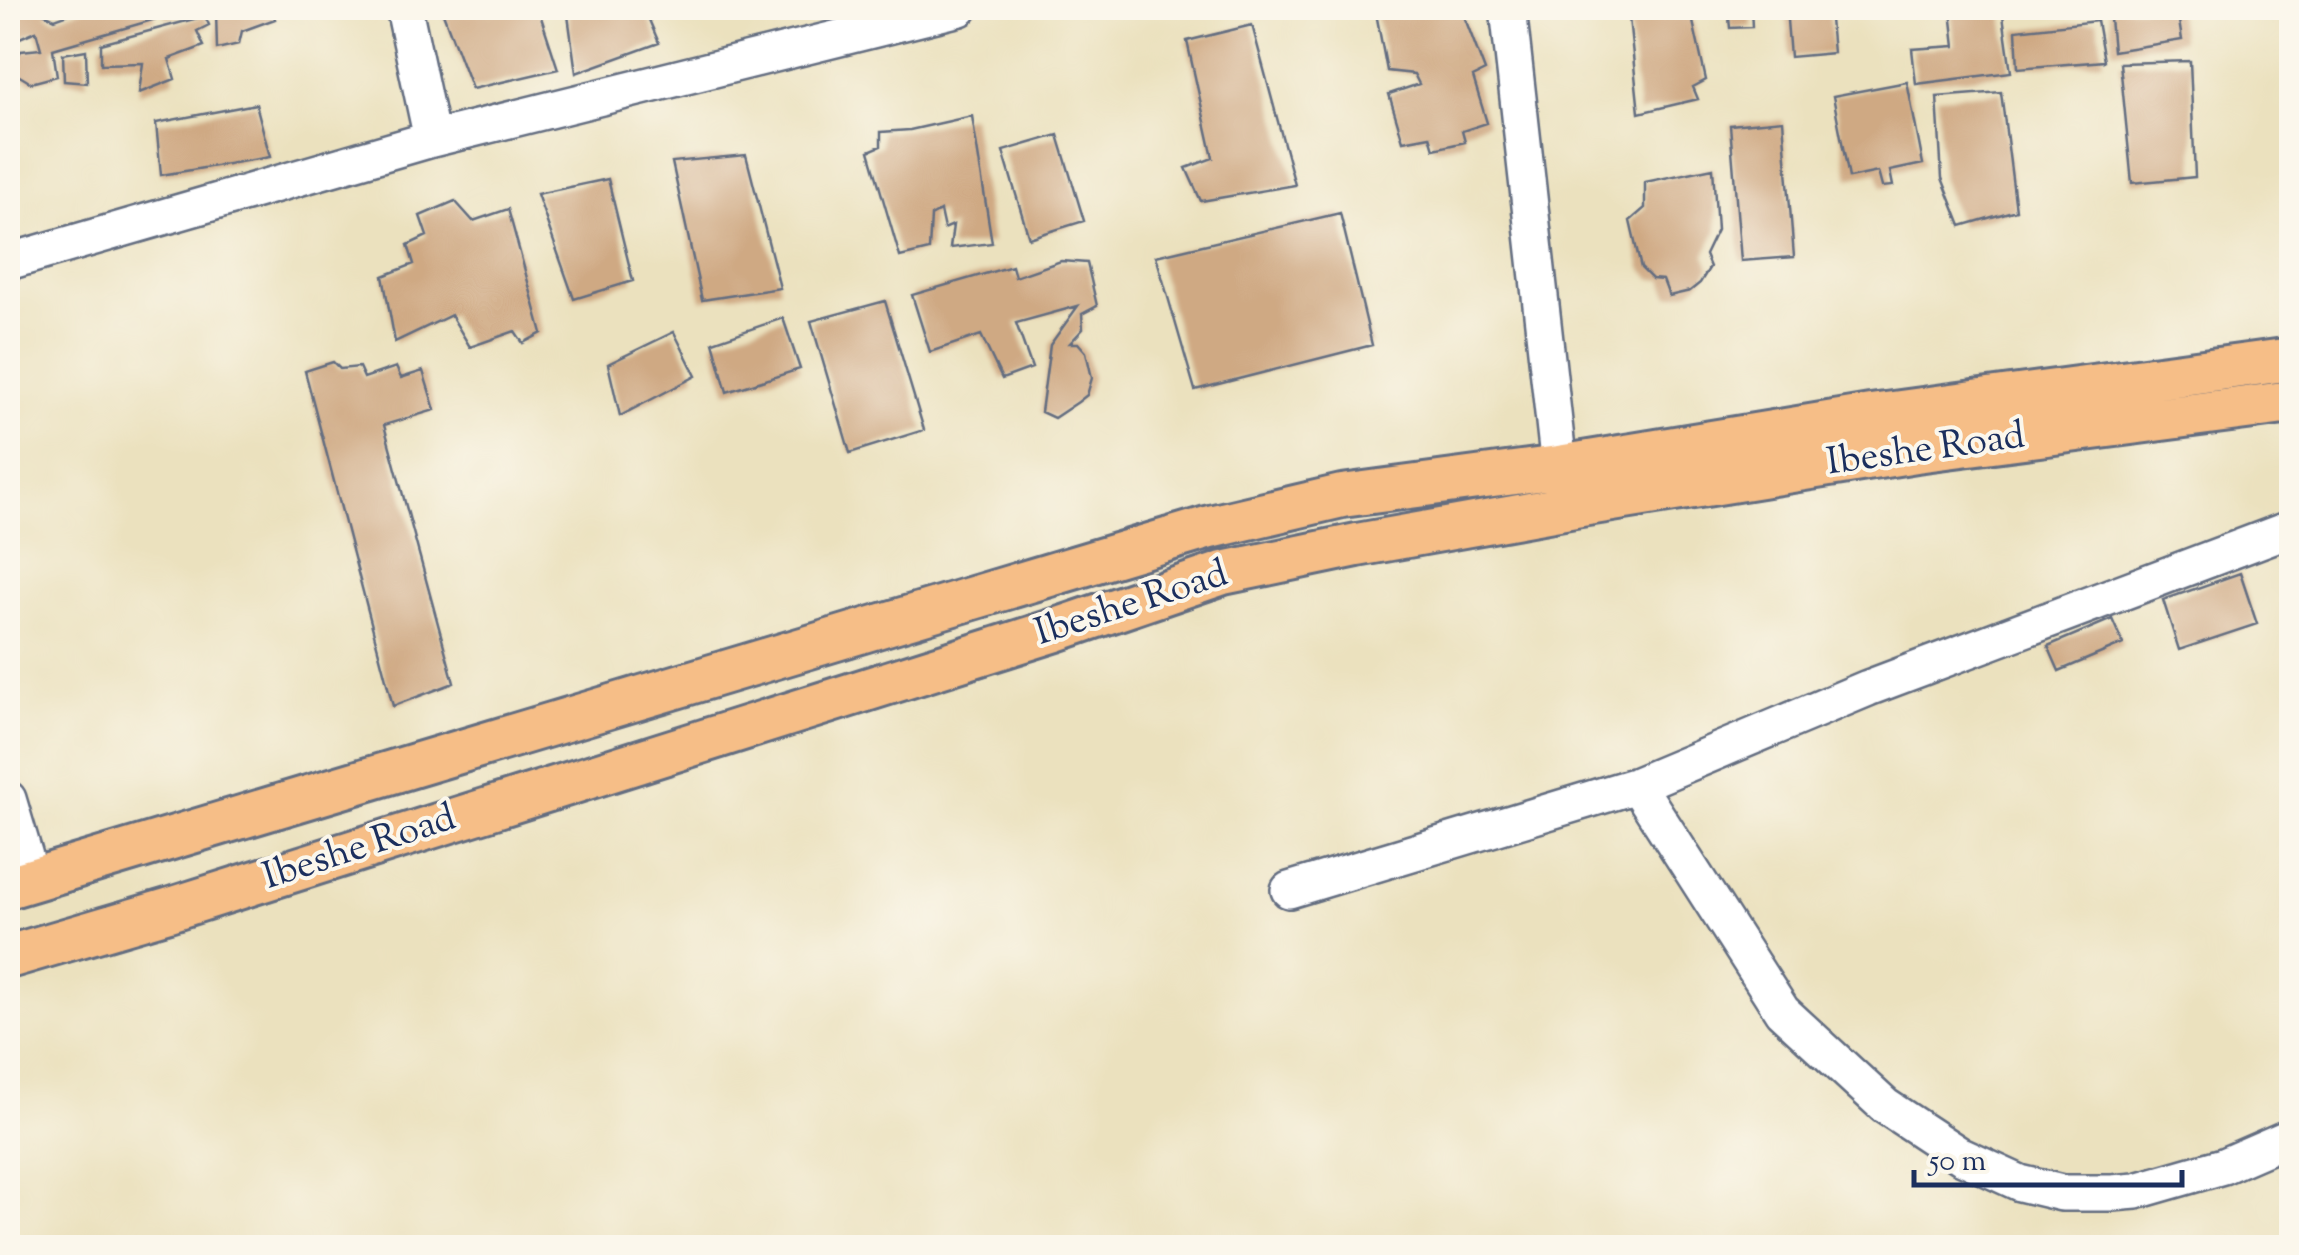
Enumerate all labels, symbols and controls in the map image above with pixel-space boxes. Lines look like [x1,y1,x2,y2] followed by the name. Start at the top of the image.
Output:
[1823,410,2029,492] street label: Ibeshe Road
[1029,548,1235,662] street label: Ibeshe Road
[257,792,463,906] street label: Ibeshe Road
[1914,1125,2182,1187] scale bar
[1927,1141,1987,1184] text: 50 m

